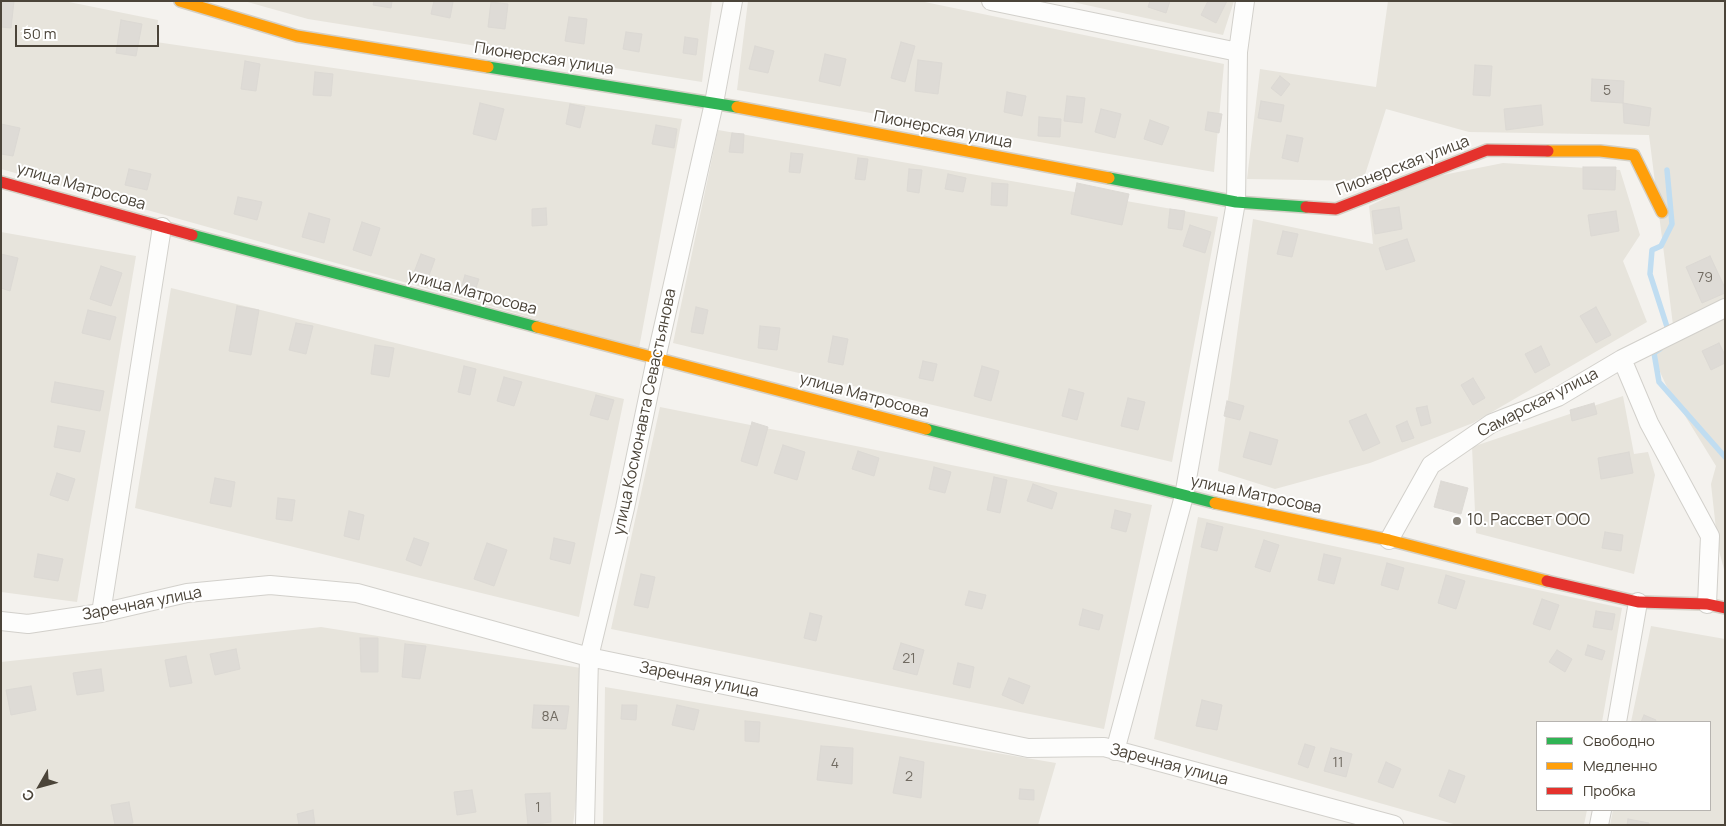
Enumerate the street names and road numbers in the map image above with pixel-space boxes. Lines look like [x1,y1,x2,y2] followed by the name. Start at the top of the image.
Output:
[473,39,615,79] street label: Пионерская улица
[872,107,1014,153] street label: Пионерская улица
[1334,132,1472,200] street label: Пионерская улица
[14,159,148,215] street label: улица Матросова
[405,266,539,320] street label: улица Матросова
[609,287,681,537] street label: улица Космонавта Севастьянова
[1475,364,1601,442] street label: Самарская улица
[797,369,931,423] street label: улица Матросова
[1189,472,1323,518] street label: улица Матросова
[81,583,203,625] street label: Заречная улица
[638,658,760,702] street label: Заречная улица
[1108,740,1230,790] street label: Заречная улица

